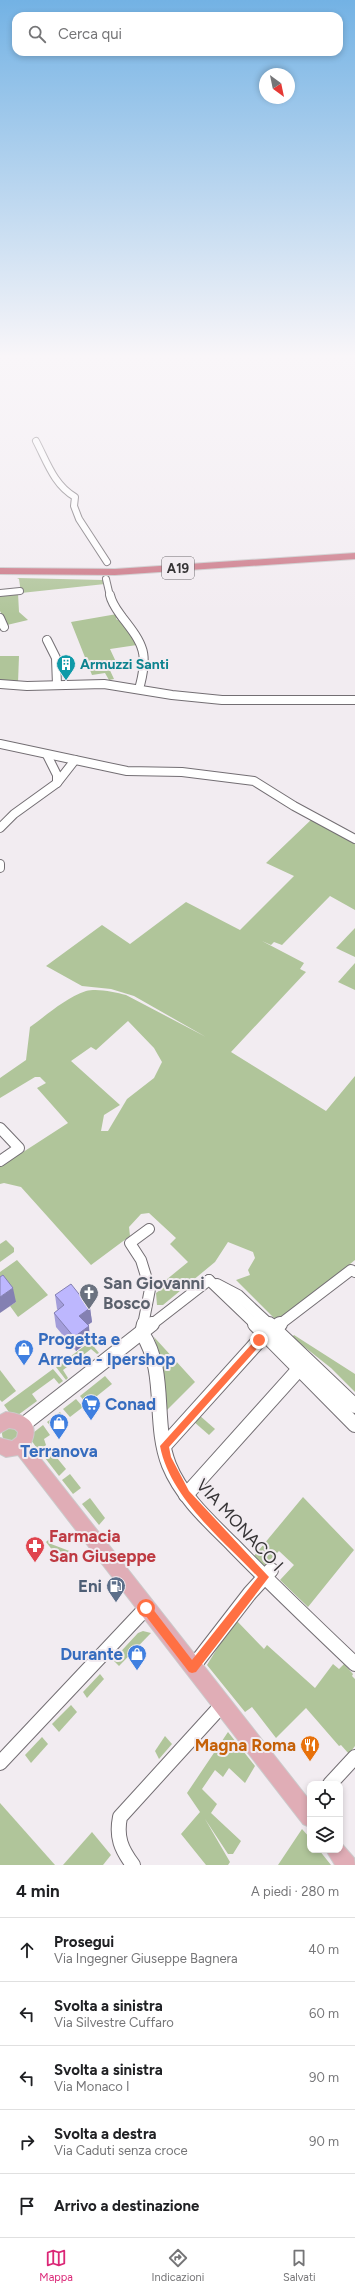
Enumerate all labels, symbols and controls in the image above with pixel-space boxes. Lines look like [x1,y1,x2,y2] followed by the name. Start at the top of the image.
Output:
[12,12,343,56] search box
[26,23,48,45] icon: search
[58,25,122,43] text: Cerca qui
[259,68,295,104] north arrow
[162,557,194,579] road number: A19
[55,653,77,681] building icon: Armuzzi Santi
[80,656,169,673] place label: Armuzzi Santi
[103,1273,205,1313] place label: San Giovanni Bosco
[78,1282,100,1310] church icon: San Giovanni Bosco
[38,1329,175,1369] place label: Progetta e Arreda - Ipershop
[250,1331,268,1349] route end
[13,1338,35,1366] shop icon: Progetta e Arreda - Ipershop
[80,1393,102,1421] supermarket icon: Conad
[105,1394,156,1414] place label: Conad
[48,1412,70,1440] shop icon: Terranova
[20,1441,98,1461] place label: Terranova
[192,1475,288,1575] street label: VIA MONACO I
[49,1526,157,1566] place label: Farmacia San Giuseppe
[24,1535,46,1563] pharmacy icon: Farmacia San Giuseppe
[105,1575,127,1603] fuel station icon: Eni
[78,1576,102,1596] place label: Eni
[137,1599,155,1617] route start
[126,1643,148,1671] shop icon: Durante
[60,1644,124,1664] place label: Durante
[299,1734,321,1762] restaurant icon: Magna Roma
[195,1735,296,1755] place label: Magna Roma
[307,1781,343,1853] map controls
[307,1781,343,1817] button: locate
[307,1817,343,1853] button: layers
[16,1881,60,1901] text: 4 min
[251,1884,339,1899] text: A piedi · 280 m
[54,1933,114,1951] text: Prosegui
[16,1939,38,1961] icon: ahead
[308,1942,339,1957] text: 40 m
[54,1951,238,1966] text: Via Ingegner Giuseppe Bagnera
[54,1997,163,2015] text: Svolta a sinistra
[16,2003,38,2025] icon: left
[309,2006,339,2021] text: 60 m
[54,2015,174,2030] text: Via Silvestre Cuffaro
[54,2061,163,2079] text: Svolta a sinistra
[16,2067,38,2089] icon: left
[309,2070,339,2085] text: 90 m
[54,2079,130,2094] text: Via Monaco I
[54,2125,157,2143] text: Svolta a destra
[16,2131,38,2153] icon: right
[309,2134,339,2149] text: 90 m
[54,2143,188,2158] text: Via Caduti senza croce
[16,2195,38,2217] icon: arrive
[54,2197,199,2215] text: Arrivo a destinazione
[39,2247,73,2284] tab: Mappa
[152,2247,204,2284] tab: Indicazioni
[283,2247,316,2284] tab: Salvati

